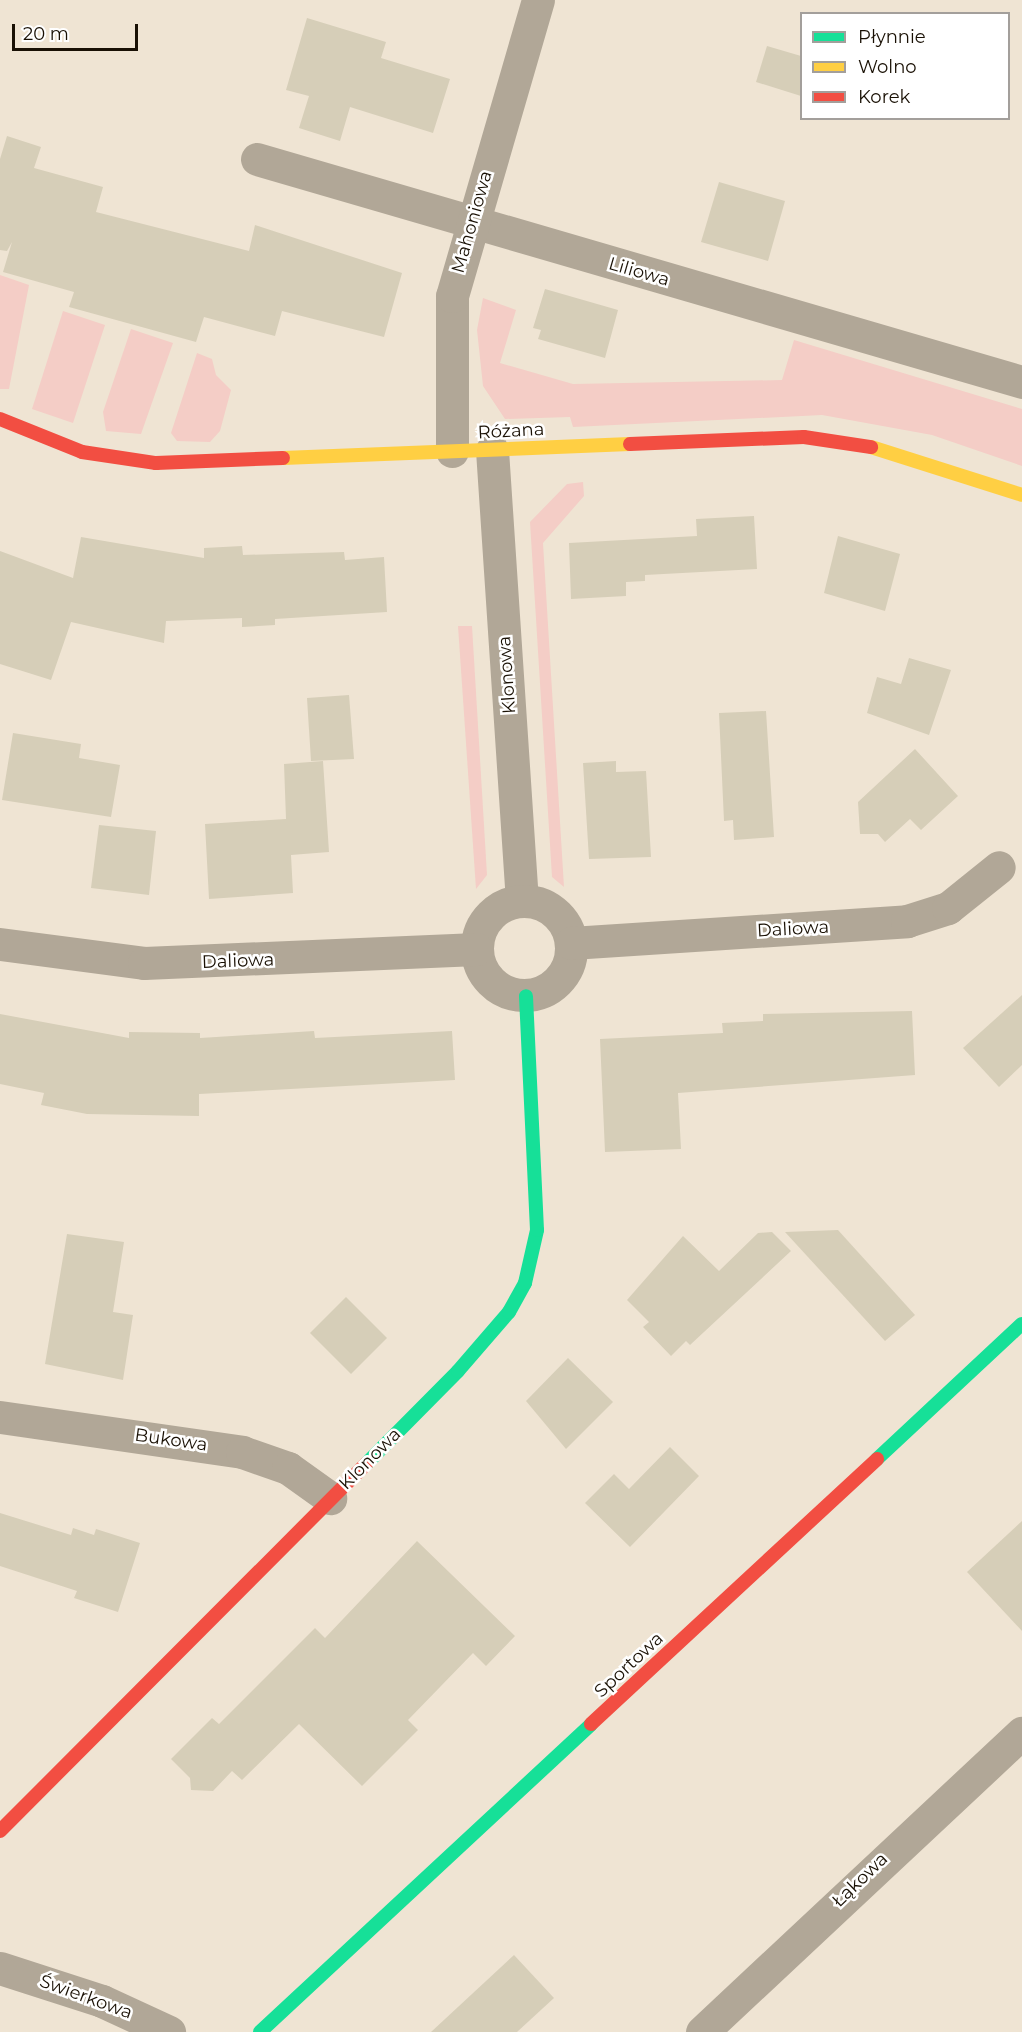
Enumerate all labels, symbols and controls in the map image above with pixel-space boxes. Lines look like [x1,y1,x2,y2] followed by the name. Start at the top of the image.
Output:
[15,12,141,50] scale bar
[800,12,1010,120] legend
[23,23,69,45] text: 20 m
[858,26,926,48] text: Płynnie
[858,56,917,78] text: Wolno
[858,86,910,108] text: Korek
[447,168,497,276] street label: Mahoniowa
[606,253,672,291] street label: Liliowa
[477,418,545,444] street label: Różana
[493,635,521,715] street label: Klonowa
[756,916,830,942] street label: Daliowa
[202,949,274,973] street label: Daliowa
[133,1424,209,1456] street label: Bukowa
[335,1424,405,1494] street label: Klonowa
[590,1628,668,1702] street label: Sportowa
[828,1848,892,1912] street label: Łąkowa
[37,1970,135,2024] street label: Świerkowa

